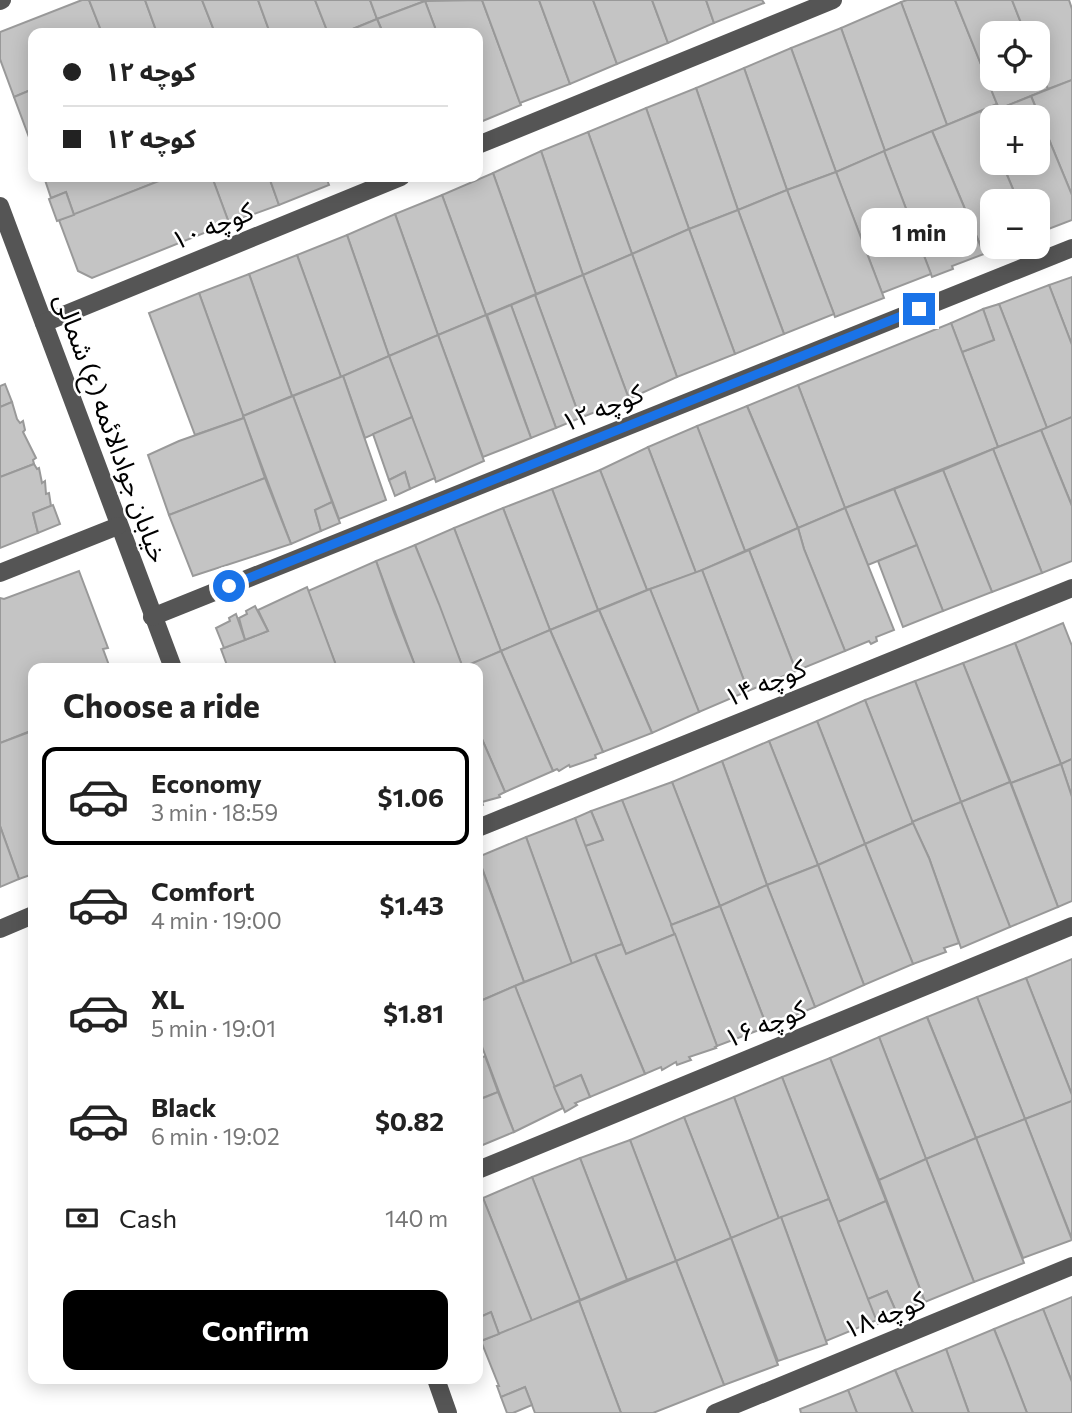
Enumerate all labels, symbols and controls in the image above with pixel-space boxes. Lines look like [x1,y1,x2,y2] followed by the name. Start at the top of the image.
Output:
[980,21,1050,259] map controls
[980,21,1050,91] button: locate
[105,55,196,86] text: کوچه ۱۲
[980,105,1050,175] button: +
[105,122,196,153] text: کوچه ۱۲
[980,189,1050,259] button: −
[166,194,258,258] street label: کوچه ۱۰
[861,208,977,256] callout: 1 min
[892,218,946,246] text: 1 min
[45,289,176,568] street label: خیابان جوادالائمه (ع) شمالی
[903,293,935,325] route end
[556,376,648,440] street label: کوچه ۱۲
[213,570,245,602] route start
[719,651,811,715] street label: کوچه ۱۴
[63,685,260,725] text: Choose a ride
[67,765,130,828] icon: car
[151,767,262,798] text: Economy
[377,781,444,812] text: $1.06
[151,798,278,826] text: 3 min · 18:59
[67,873,130,936] icon: car
[151,875,254,906] text: Comfort
[380,889,444,920] text: $1.43
[151,906,282,934] text: 4 min · 19:00
[67,981,130,1044] icon: car
[151,983,185,1014] text: XL
[719,992,811,1056] street label: کوچه ۱۶
[383,997,444,1028] text: $1.81
[151,1014,276,1042] text: 5 min · 19:01
[67,1089,130,1152] icon: car
[151,1091,217,1122] text: Black
[375,1105,444,1136] text: $0.82
[151,1122,280,1150] text: 6 min · 19:02
[63,1199,101,1237] icon: cash
[119,1202,177,1233] text: Cash
[385,1204,448,1232] text: 140 m
[838,1283,930,1347] street label: کوچه ۱۸
[63,1290,448,1370] button: Confirm

